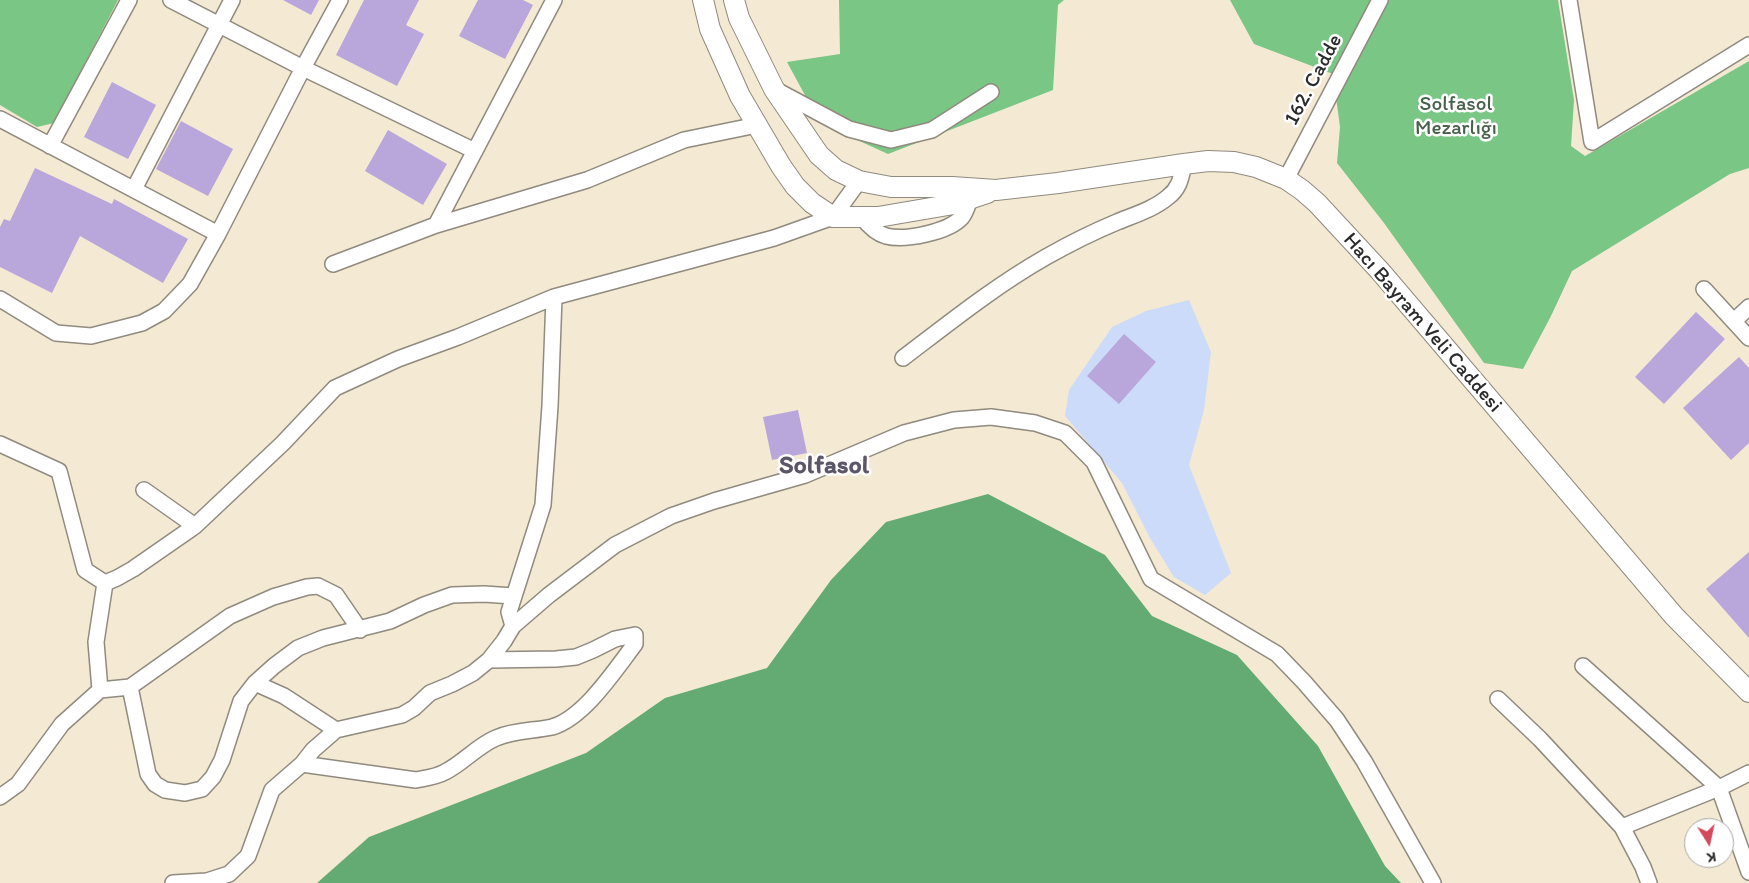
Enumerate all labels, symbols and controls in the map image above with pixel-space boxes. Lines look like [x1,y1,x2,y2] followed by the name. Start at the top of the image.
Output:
[1280,30,1348,130] street label: 162. Cadde
[1415,92,1497,142] park label: Solfasol Mezarlığı
[1337,228,1507,418] street label: Hacı Bayram Veli Caddesi
[779,450,869,482] district label: Solfasol
[1684,818,1734,868] north arrow
[1706,848,1717,866] text: K

